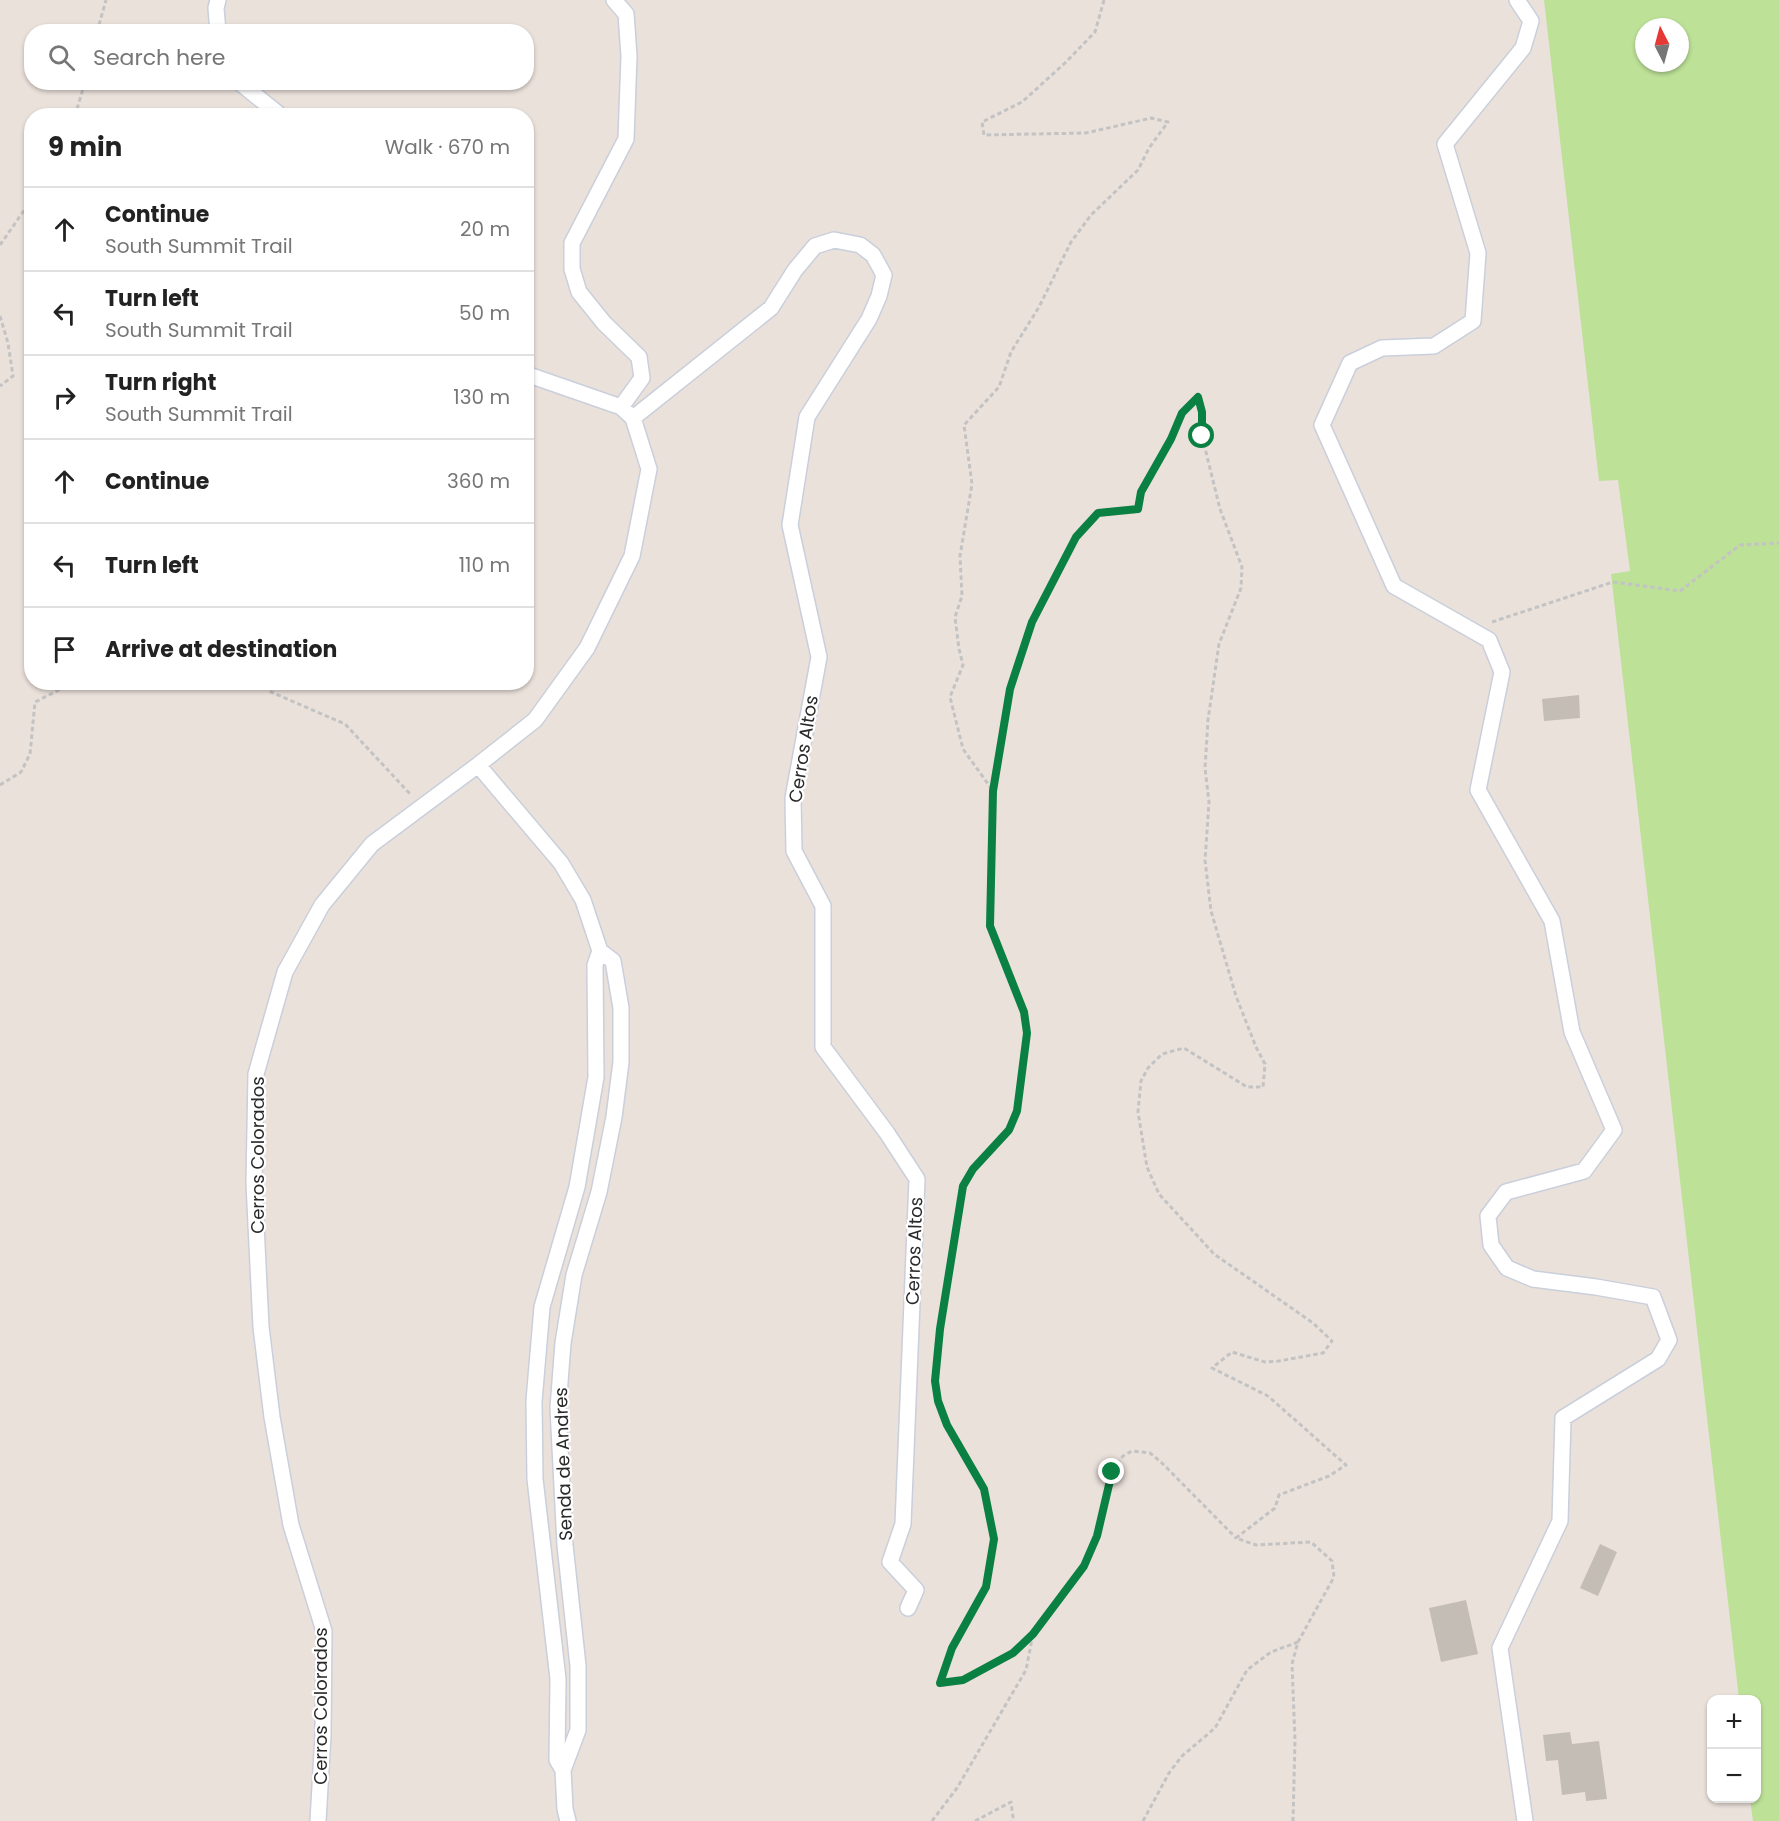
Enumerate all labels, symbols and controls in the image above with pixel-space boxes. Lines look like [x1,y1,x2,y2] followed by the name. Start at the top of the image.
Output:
[1635,18,1689,72] north arrow
[24,24,534,90] search box
[45,41,78,74] icon: search
[93,42,226,73] text: Search here
[48,129,122,165] text: 9 min
[385,133,510,161] text: Walk · 670 m
[105,199,209,230] text: Continue
[48,213,81,246] icon: ahead
[460,215,510,243] text: 20 m
[105,232,293,260] text: South Summit Trail
[105,283,199,314] text: Turn left
[48,297,81,330] icon: left
[459,299,510,327] text: 50 m
[105,316,293,344] text: South Summit Trail
[105,367,216,398] text: Turn right
[48,381,81,414] icon: right
[453,383,510,411] text: 130 m
[105,400,293,428] text: South Summit Trail
[1188,422,1214,448] route start
[48,465,81,498] icon: ahead
[105,466,209,497] text: Continue
[447,467,510,495] text: 360 m
[48,549,81,582] icon: left
[105,550,199,581] text: Turn left
[459,551,510,579] text: 110 m
[48,633,81,666] icon: arrive
[105,634,337,665] text: Arrive at destination
[782,694,824,804] street label: Cerros Altos
[245,1076,270,1234] street label: Cerros Colorados
[900,1196,928,1306] street label: Cerros Altos
[548,1387,578,1541] street label: Senda de Andres
[1098,1458,1124,1484] route end
[308,1627,333,1785] street label: Cerros Colorados
[1707,1695,1761,1803] map controls
[1707,1695,1761,1749] button: +
[1707,1749,1761,1803] button: −

